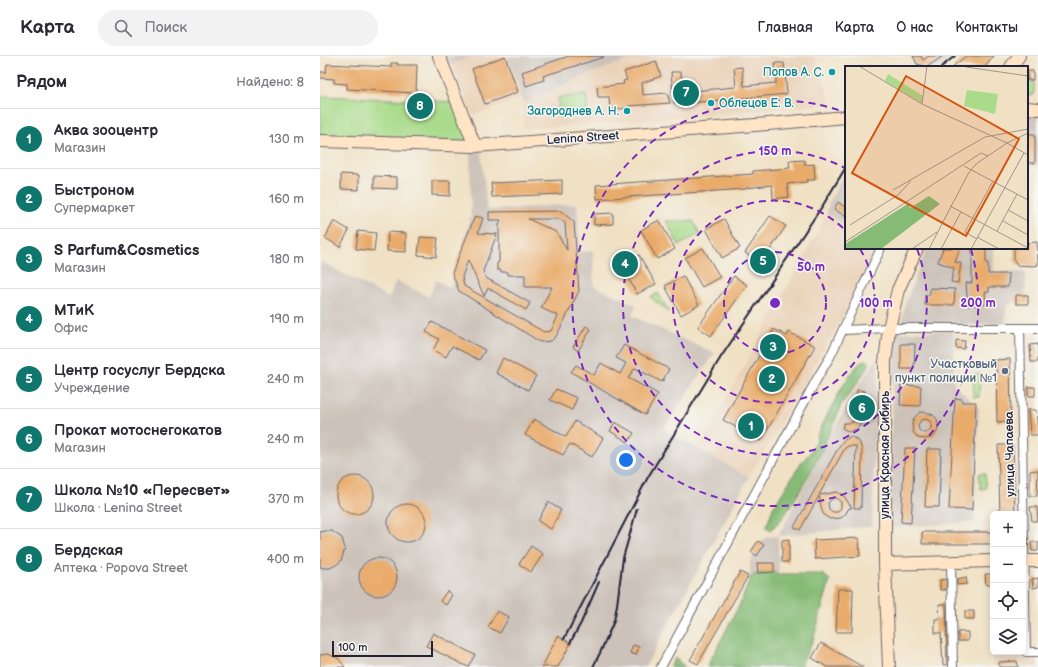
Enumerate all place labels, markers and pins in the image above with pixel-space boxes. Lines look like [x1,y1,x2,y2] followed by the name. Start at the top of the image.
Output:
[763,65,824,80] place label: Попов А. С.
[827,67,837,77] marker: Попов А. С.
[673,78,699,108] pin: 7
[407,91,433,121] pin: 8
[719,96,794,111] place label: Облецов Е. В.
[706,98,716,108] marker: Облецов Е. В.
[527,104,619,119] place label: Загороднев А. Н.
[622,106,632,116] marker: Загороднев А. Н.
[750,246,776,276] pin: 5
[612,249,638,279] pin: 4
[768,296,782,310] centre of rings
[760,332,786,362] pin: 3
[895,357,997,386] place label: Участковый пункт полиции №1
[759,364,785,394] pin: 2
[1000,366,1010,376] marker: Участковый пункт полиции №1
[849,393,875,423] pin: 6
[738,411,764,441] pin: 1

